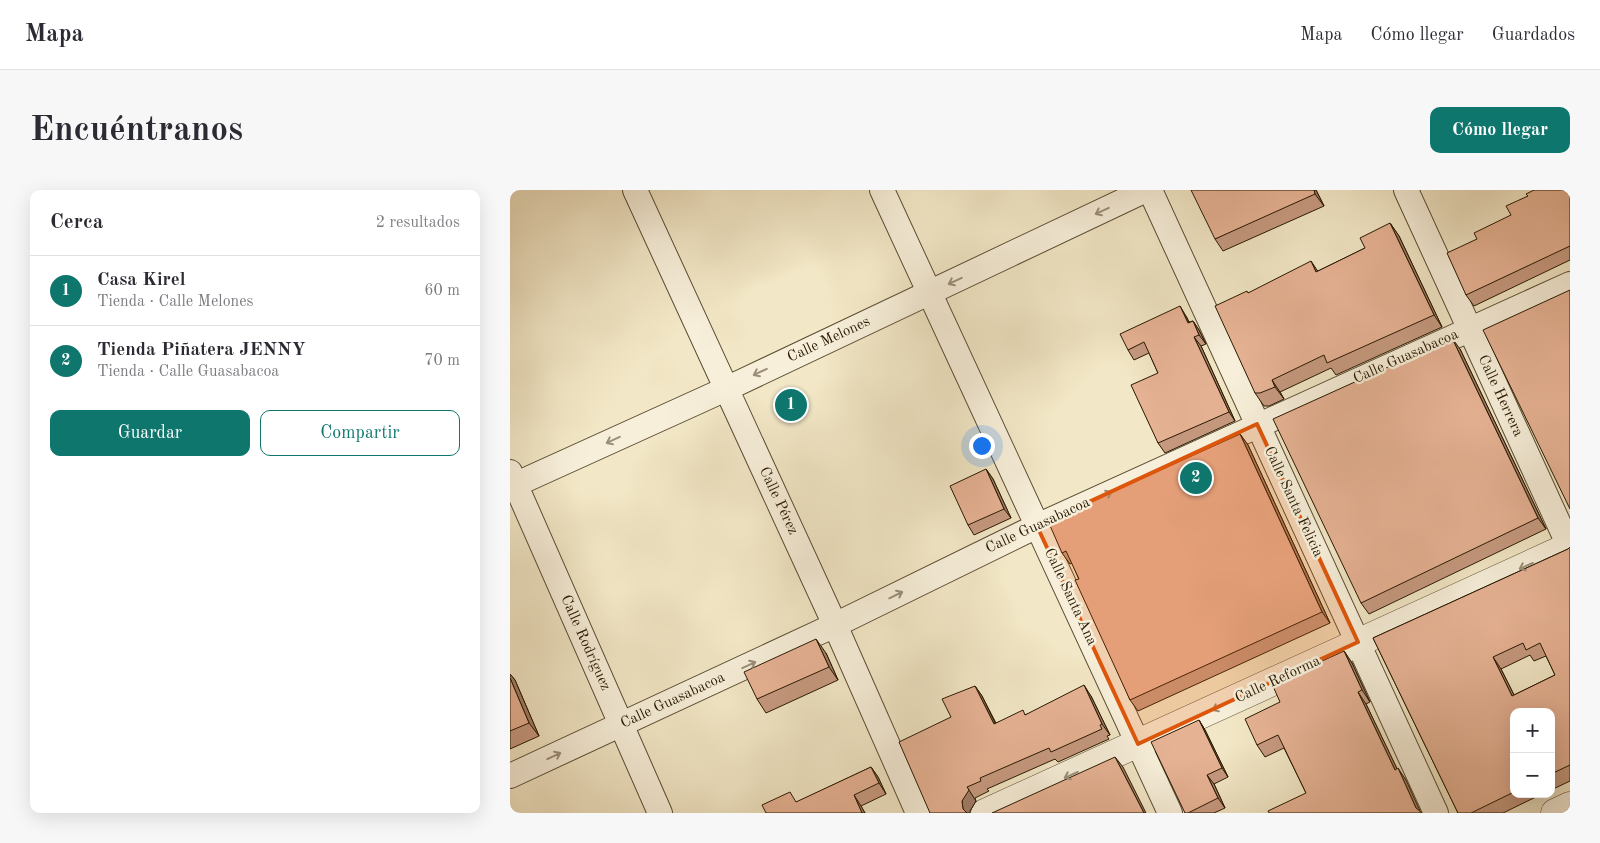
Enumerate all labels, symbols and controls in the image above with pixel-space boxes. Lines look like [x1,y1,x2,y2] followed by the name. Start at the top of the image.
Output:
[25,23,84,47] text: Mapa
[1300,26,1342,44] text: Mapa
[1370,26,1464,44] text: Cómo llegar
[1492,26,1575,44] text: Guardados
[1430,107,1570,153] button: Cómo llegar
[30,113,243,148] text: Encuéntranos
[1095,207,1110,216] one-way arrow
[50,212,103,233] text: Cerca
[376,215,460,231] text: 2 resultados
[97,271,186,290] text: Casa Kirel
[948,276,963,286] one-way arrow
[61,283,71,299] text: 1
[424,283,460,299] text: 60 m
[97,294,254,310] text: Tienda · Calle Melones
[785,314,873,366] street label: Calle Melones
[1351,327,1461,387] street label: Calle Guasabacoa
[97,341,306,360] text: Tienda Piñatera JENNY
[61,353,71,369] text: 2
[424,353,460,369] text: 70 m
[1475,353,1526,440] street label: Calle Herrera
[97,364,279,380] text: Tienda · Calle Guasabacoa
[753,367,768,377] one-way arrow
[775,386,807,424] pin: 1
[50,410,250,456] button: Guardar
[260,410,460,456] button: Compartir
[969,433,995,459] your location
[606,436,621,446] one-way arrow
[1261,444,1325,560] street label: Calle Santa Felicia
[1180,459,1212,497] pin: 2
[756,465,800,537] street label: Calle Pérez
[1097,489,1112,499] one-way arrow
[983,495,1093,557] street label: Calle Guasabacoa
[1041,546,1099,648] street label: Calle Santa Ana
[1519,562,1534,572] one-way arrow
[888,590,903,600] one-way arrow
[557,593,613,693] street label: Calle Rodríguez
[1233,653,1323,706] street label: Calle Reforma
[741,660,756,670] one-way arrow
[618,670,728,732] street label: Calle Guasabacoa
[1212,703,1227,712] one-way arrow
[1510,708,1555,798] map controls
[1510,708,1555,753] button: +
[546,750,561,760] one-way arrow
[1510,753,1555,798] button: −
[1064,770,1079,780] one-way arrow

